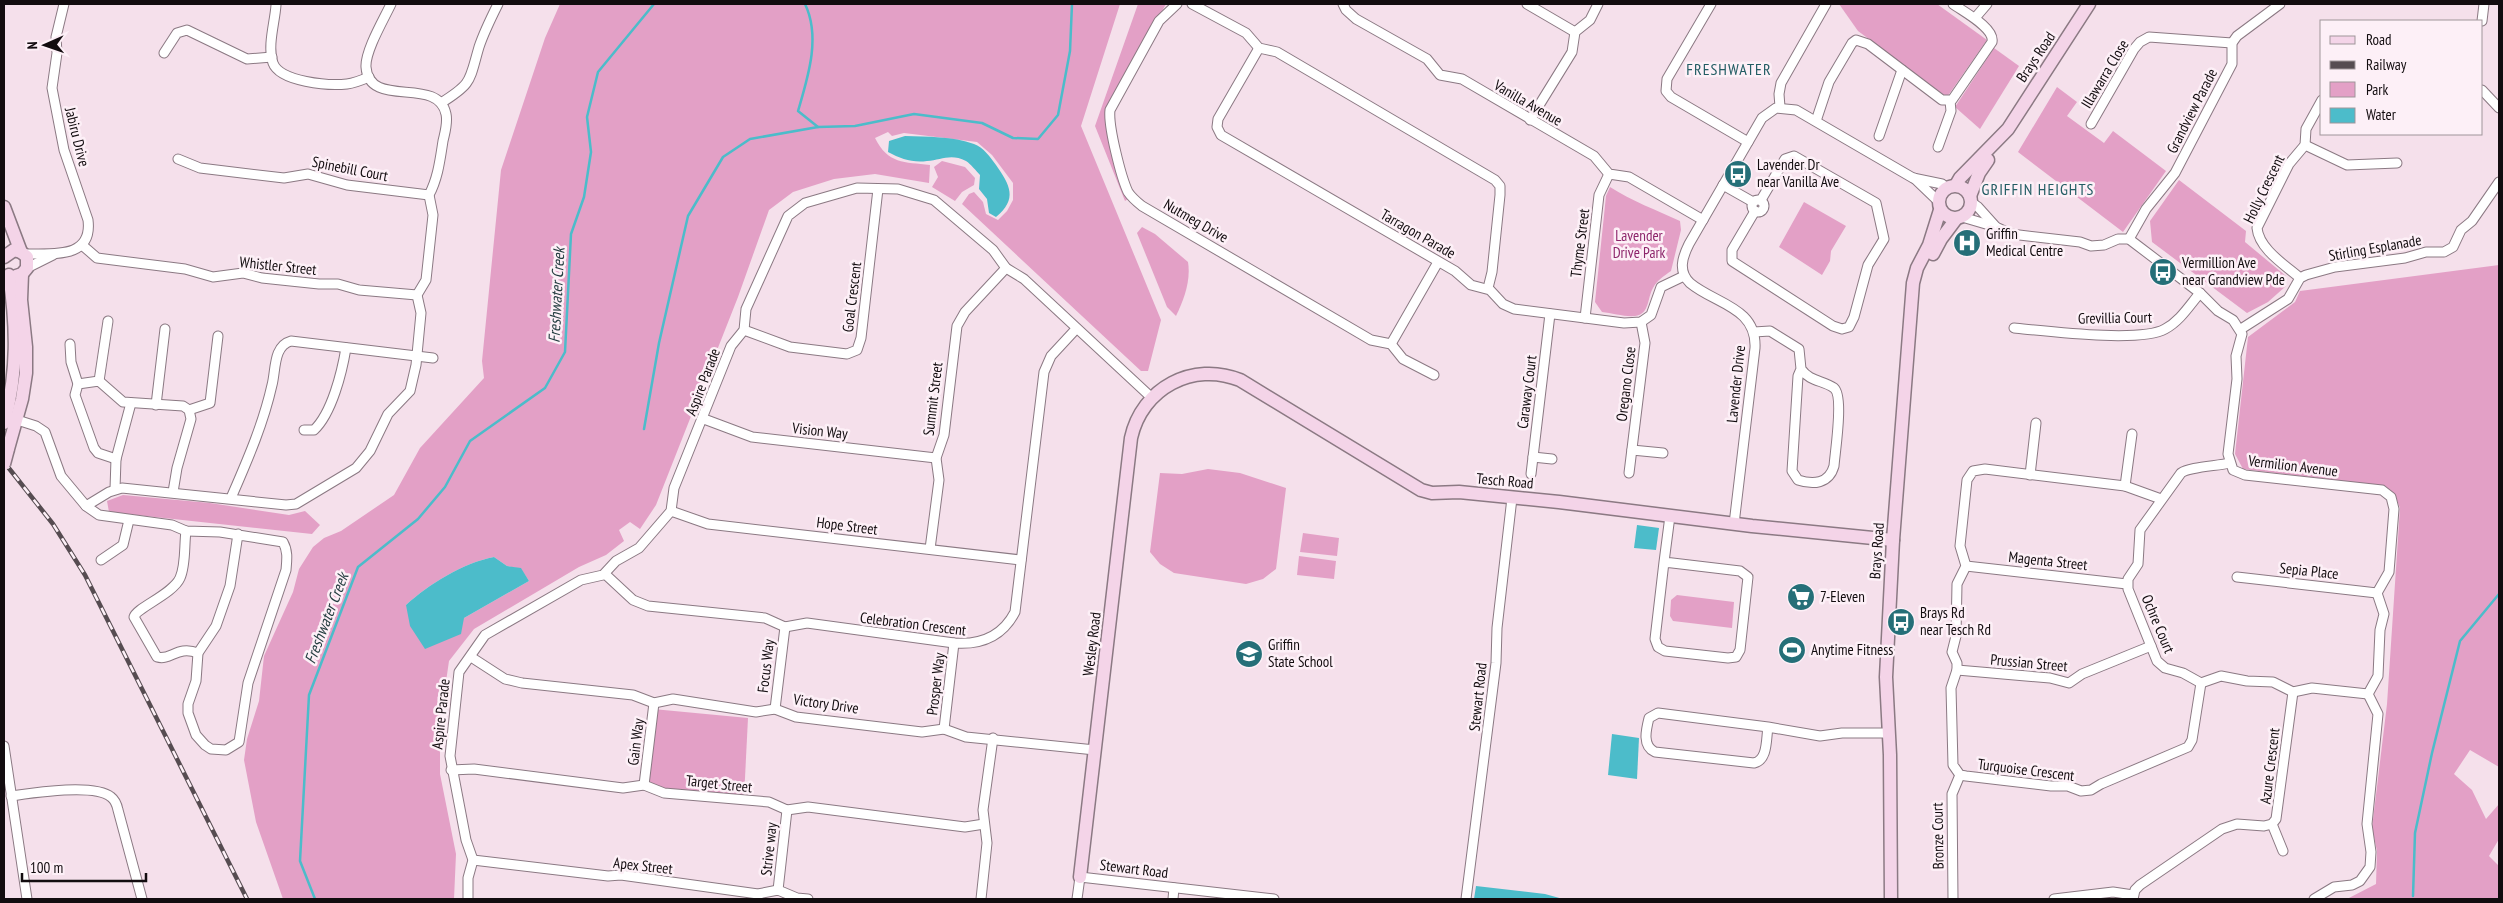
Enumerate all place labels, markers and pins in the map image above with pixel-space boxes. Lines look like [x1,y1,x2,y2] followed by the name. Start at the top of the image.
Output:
[1757,155,1839,191] place label: Lavender Dr near Vanilla Ave
[1723,159,1753,189] bus stop icon: Lavender Dr near Vanilla Ave
[1986,224,2063,260] place label: Griffin Medical Centre
[1952,228,1982,258] hospital icon: Griffin Medical Centre
[2181,253,2285,289] place label: Vermillion Ave near Grandview Pde
[2148,257,2178,287] bus stop icon: Vermillion Ave near Grandview Pde
[1786,582,1816,612] supermarket icon: 7-Eleven
[1820,587,1865,606] place label: 7-Eleven
[1920,603,1991,639] place label: Brays Rd near Tesch Rd
[1886,607,1916,637] bus stop icon: Brays Rd near Tesch Rd
[1268,635,1333,671] place label: Griffin State School
[1777,635,1807,665] sports icon: Anytime Fitness
[1234,639,1264,669] school or university icon: Griffin State School
[1811,640,1893,659] place label: Anytime Fitness

